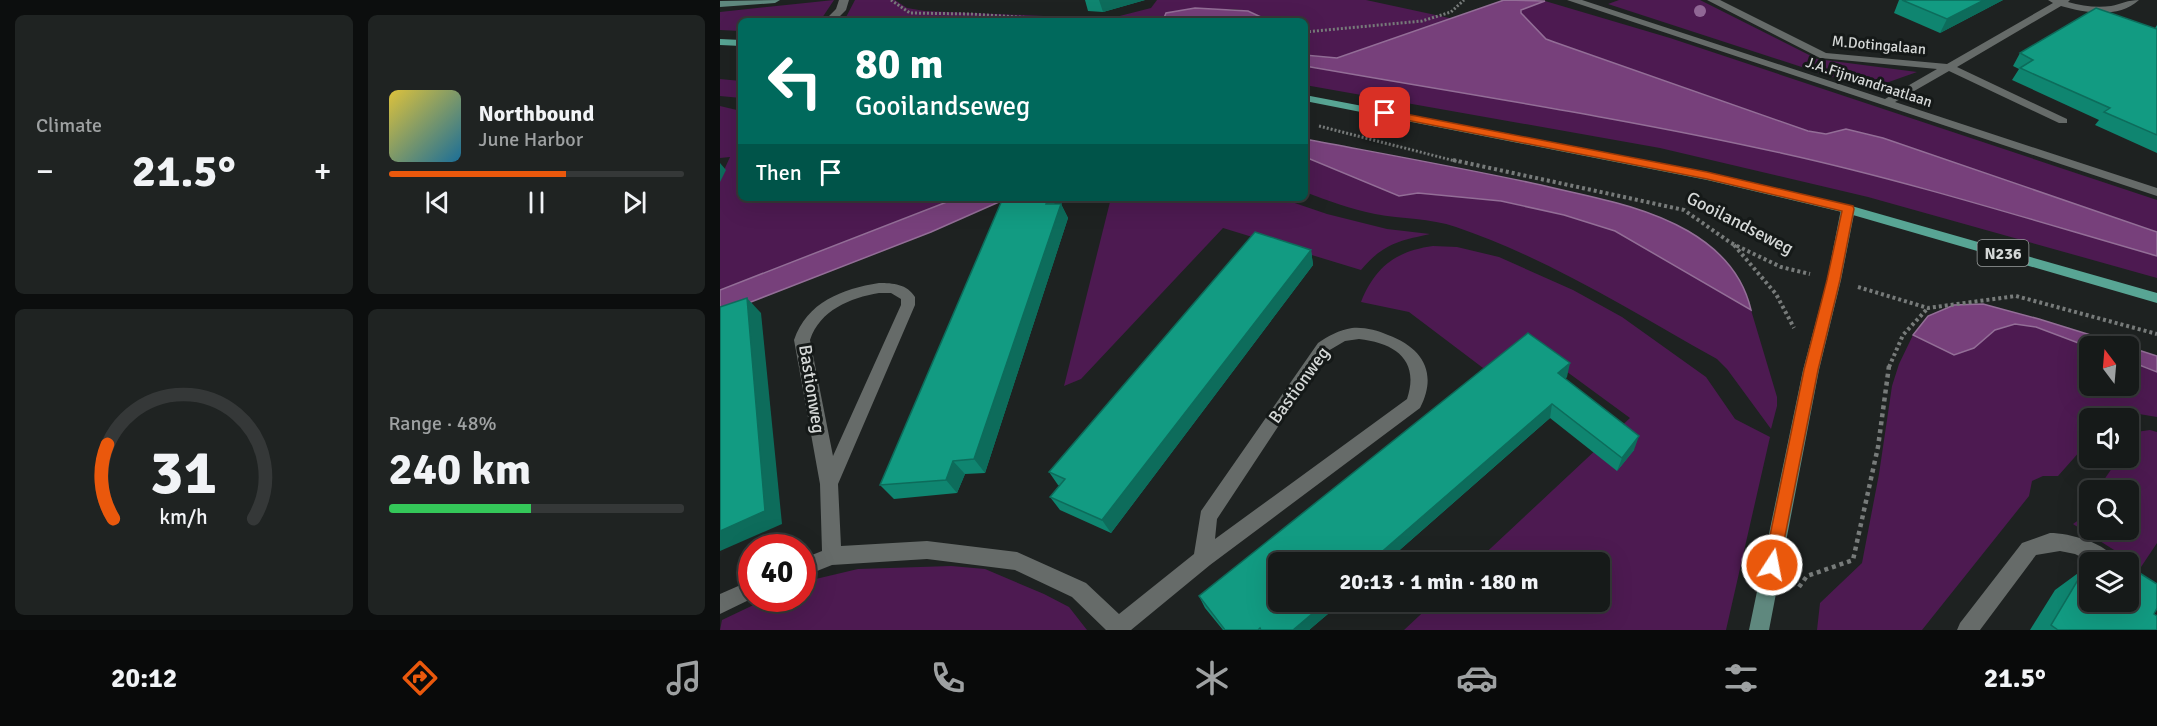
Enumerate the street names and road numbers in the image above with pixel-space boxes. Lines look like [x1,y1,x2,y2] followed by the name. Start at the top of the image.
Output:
[1831,32,1927,58] street label: M.Dotingalaan
[1803,53,1935,111] street label: J.A.Fijnvandraatlaan
[1683,187,1797,259] street label: Gooilandseweg
[1978,240,2028,266] road number: N236
[1264,342,1334,428] street label: Bastionweg
[794,343,830,435] street label: Bastionweg

